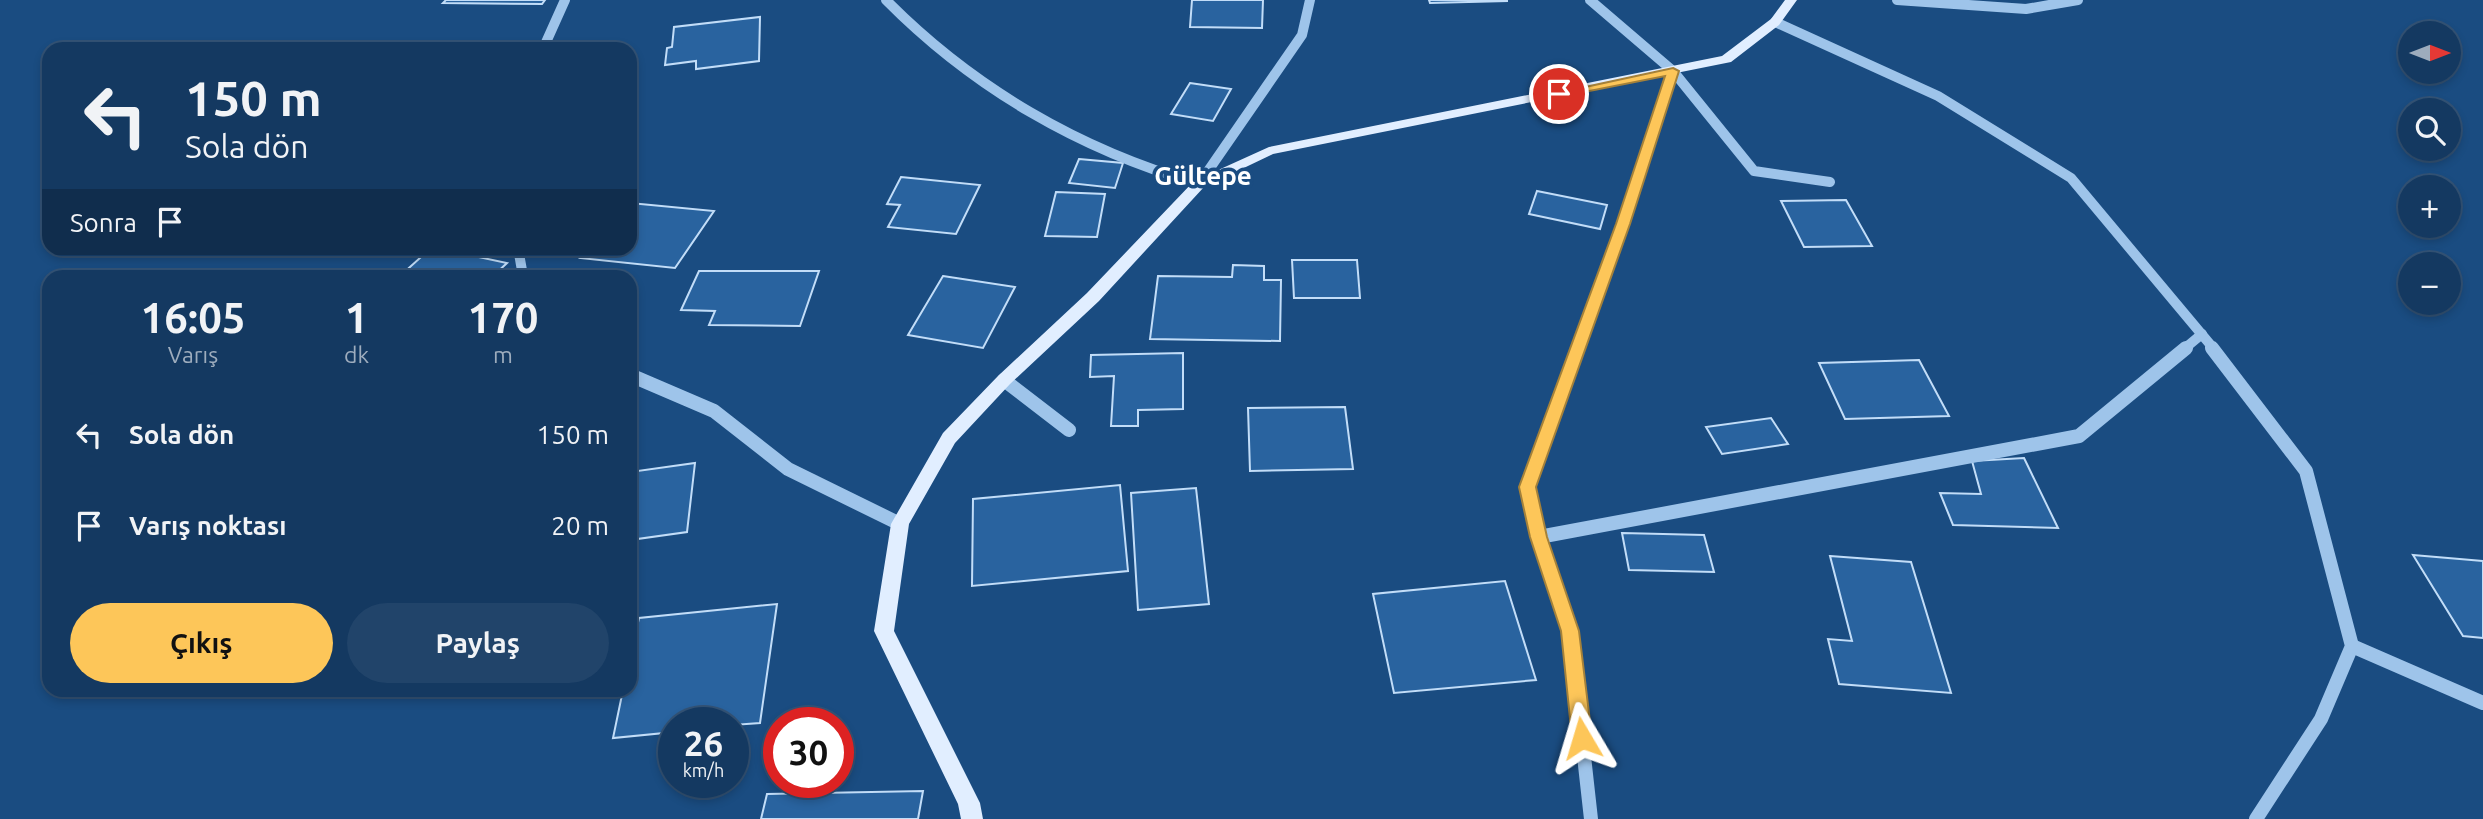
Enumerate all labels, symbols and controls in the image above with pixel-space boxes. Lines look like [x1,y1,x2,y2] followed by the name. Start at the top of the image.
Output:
[2398,21,2460,84] north arrow
[2398,21,2461,315] map controls
[1529,64,1589,124] pin
[70,70,161,161] icon: left
[185,70,322,125] text: 150 m
[1540,75,1578,113] icon: arrive
[2398,98,2461,161] button: search
[185,128,308,164] text: Sola dön
[1154,161,1252,190] district label: Gültepe
[2398,175,2461,238] button: +
[151,203,189,241] icon: arrive
[70,208,137,237] text: Sonra
[2398,252,2461,315] button: −
[140,294,246,341] text: 16:05
[345,294,368,341] text: 1
[467,294,539,341] text: 170
[168,342,218,367] text: Varış
[344,342,369,367] text: dk
[493,342,513,367] text: m
[70,416,108,454] icon: left
[129,420,234,449] text: Sola dön
[537,420,609,449] text: 150 m
[70,507,108,545] icon: arrive
[129,511,286,540] text: Varış noktası
[551,511,609,540] text: 20 m
[70,603,333,683] button: Çıkış
[347,603,609,683] button: Paylaş
[1545,701,1619,775] position arrow
[763,707,854,798] speed limit sign: 30
[684,723,723,763] text: 26
[683,760,724,780] text: km/h

